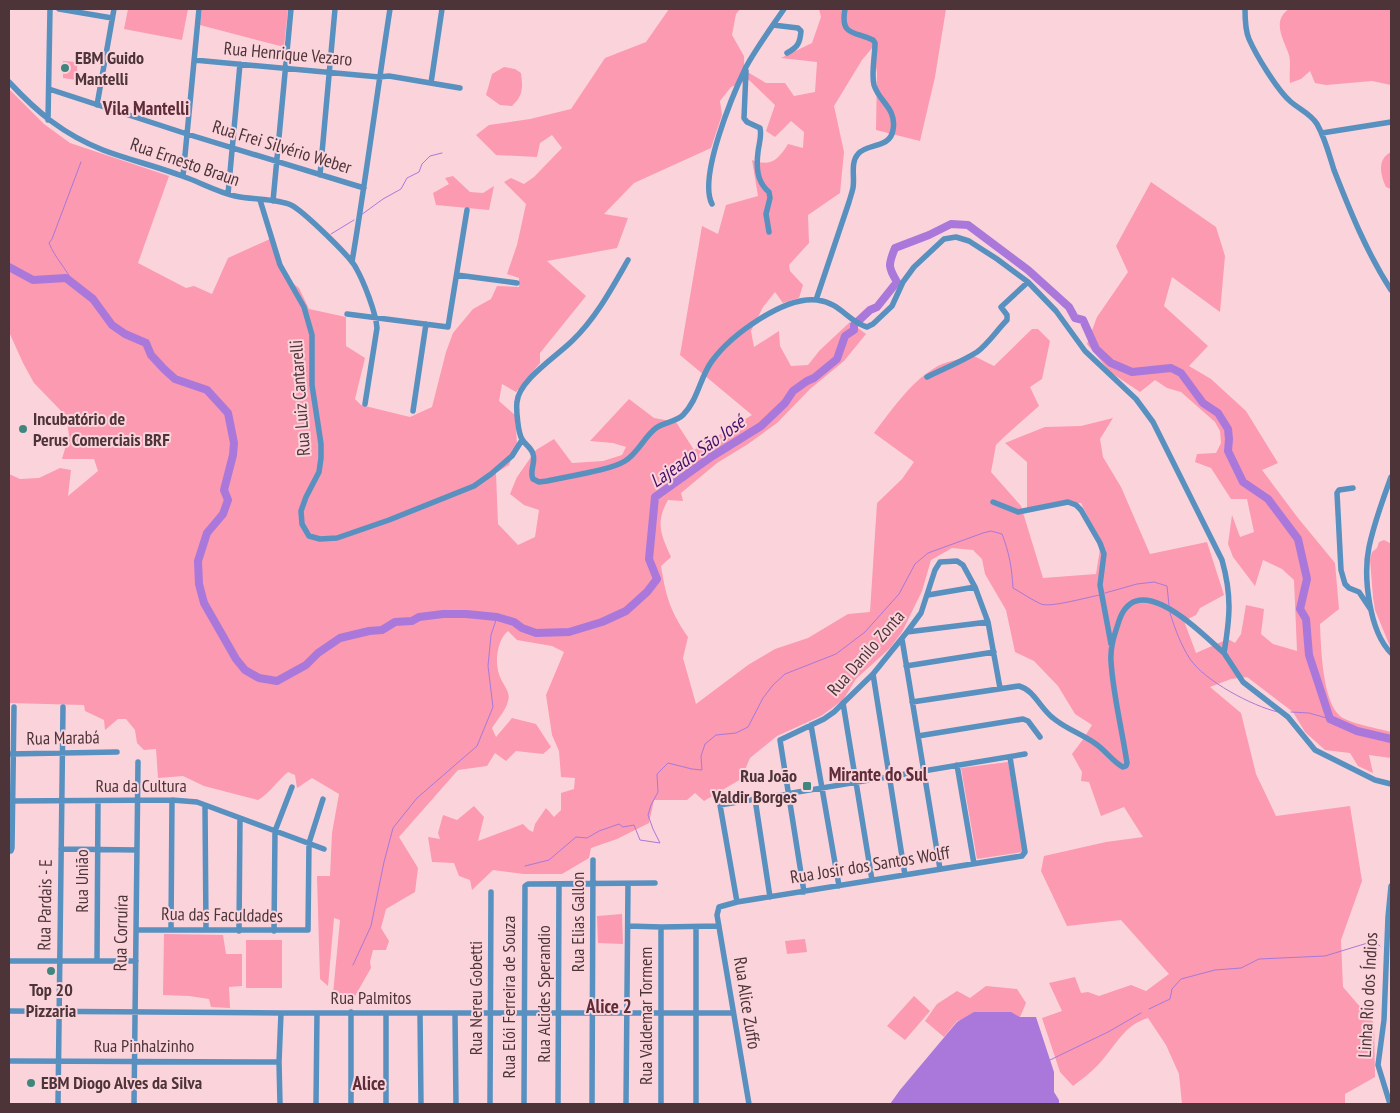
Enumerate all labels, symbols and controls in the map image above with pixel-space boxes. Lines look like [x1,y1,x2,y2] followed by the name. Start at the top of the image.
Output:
[223,36,353,71] street label: Rua Henrique Vezaro
[75,46,144,90] place label: EBM Guido Mantelli
[59,62,71,74] marker: EBM Guido Mantelli
[102,96,189,120] district label: Vila Mantelli
[210,114,355,179] street label: Rua Frei Silvério Weber
[127,132,243,191] street label: Rua Ernesto Braun
[284,339,315,457] street label: Rua Luiz Cantarelli
[33,407,170,451] place label: Incubatório de Perus Comerciais BRF
[645,408,751,492] water label: Lajeado São José
[17,423,29,435] marker: Incubatório de Perus Comerciais BRF
[822,605,909,700] street label: Rua Danilo Zonta
[26,725,100,750] street label: Rua Marabá
[829,762,928,786] district label: Mirante do Sul
[711,764,797,808] place label: Rua João Valdir Borges
[95,774,187,797] street label: Rua da Cultura
[801,780,813,792] marker: Rua João Valdir Borges
[788,840,953,888] street label: Rua Josir dos Santos Wolff
[70,849,93,913] street label: Rua União
[32,859,57,951] street label: Rua Pardais - E
[566,872,589,972] street label: Rua Elias Gallon
[108,894,133,972] street label: Rua Corruíra
[161,902,283,927] street label: Rua das Faculdades
[497,916,520,1078] street label: Rua Elói Ferreira de Souza
[532,925,555,1063] street label: Rua Alcides Sperandio
[1353,932,1382,1058] street label: Linha Rio dos Índios
[464,941,487,1055] street label: Rua Nereu Gobetti
[634,947,657,1085] street label: Rua Valdemar Tormem
[729,955,766,1051] street label: Rua Alice Zuffo
[45,965,57,977] marker: Top 20 Pizzaria
[26,978,76,1022] place label: Top 20 Pizzaria
[331,986,411,1009] street label: Rua Palmitos
[585,994,632,1018] district label: Alice 2
[94,1034,195,1057] street label: Rua Pinhalzinho
[41,1071,202,1094] place label: EBM Diogo Alves da Silva
[352,1071,385,1095] district label: Alice
[25,1077,37,1089] marker: EBM Diogo Alves da Silva

